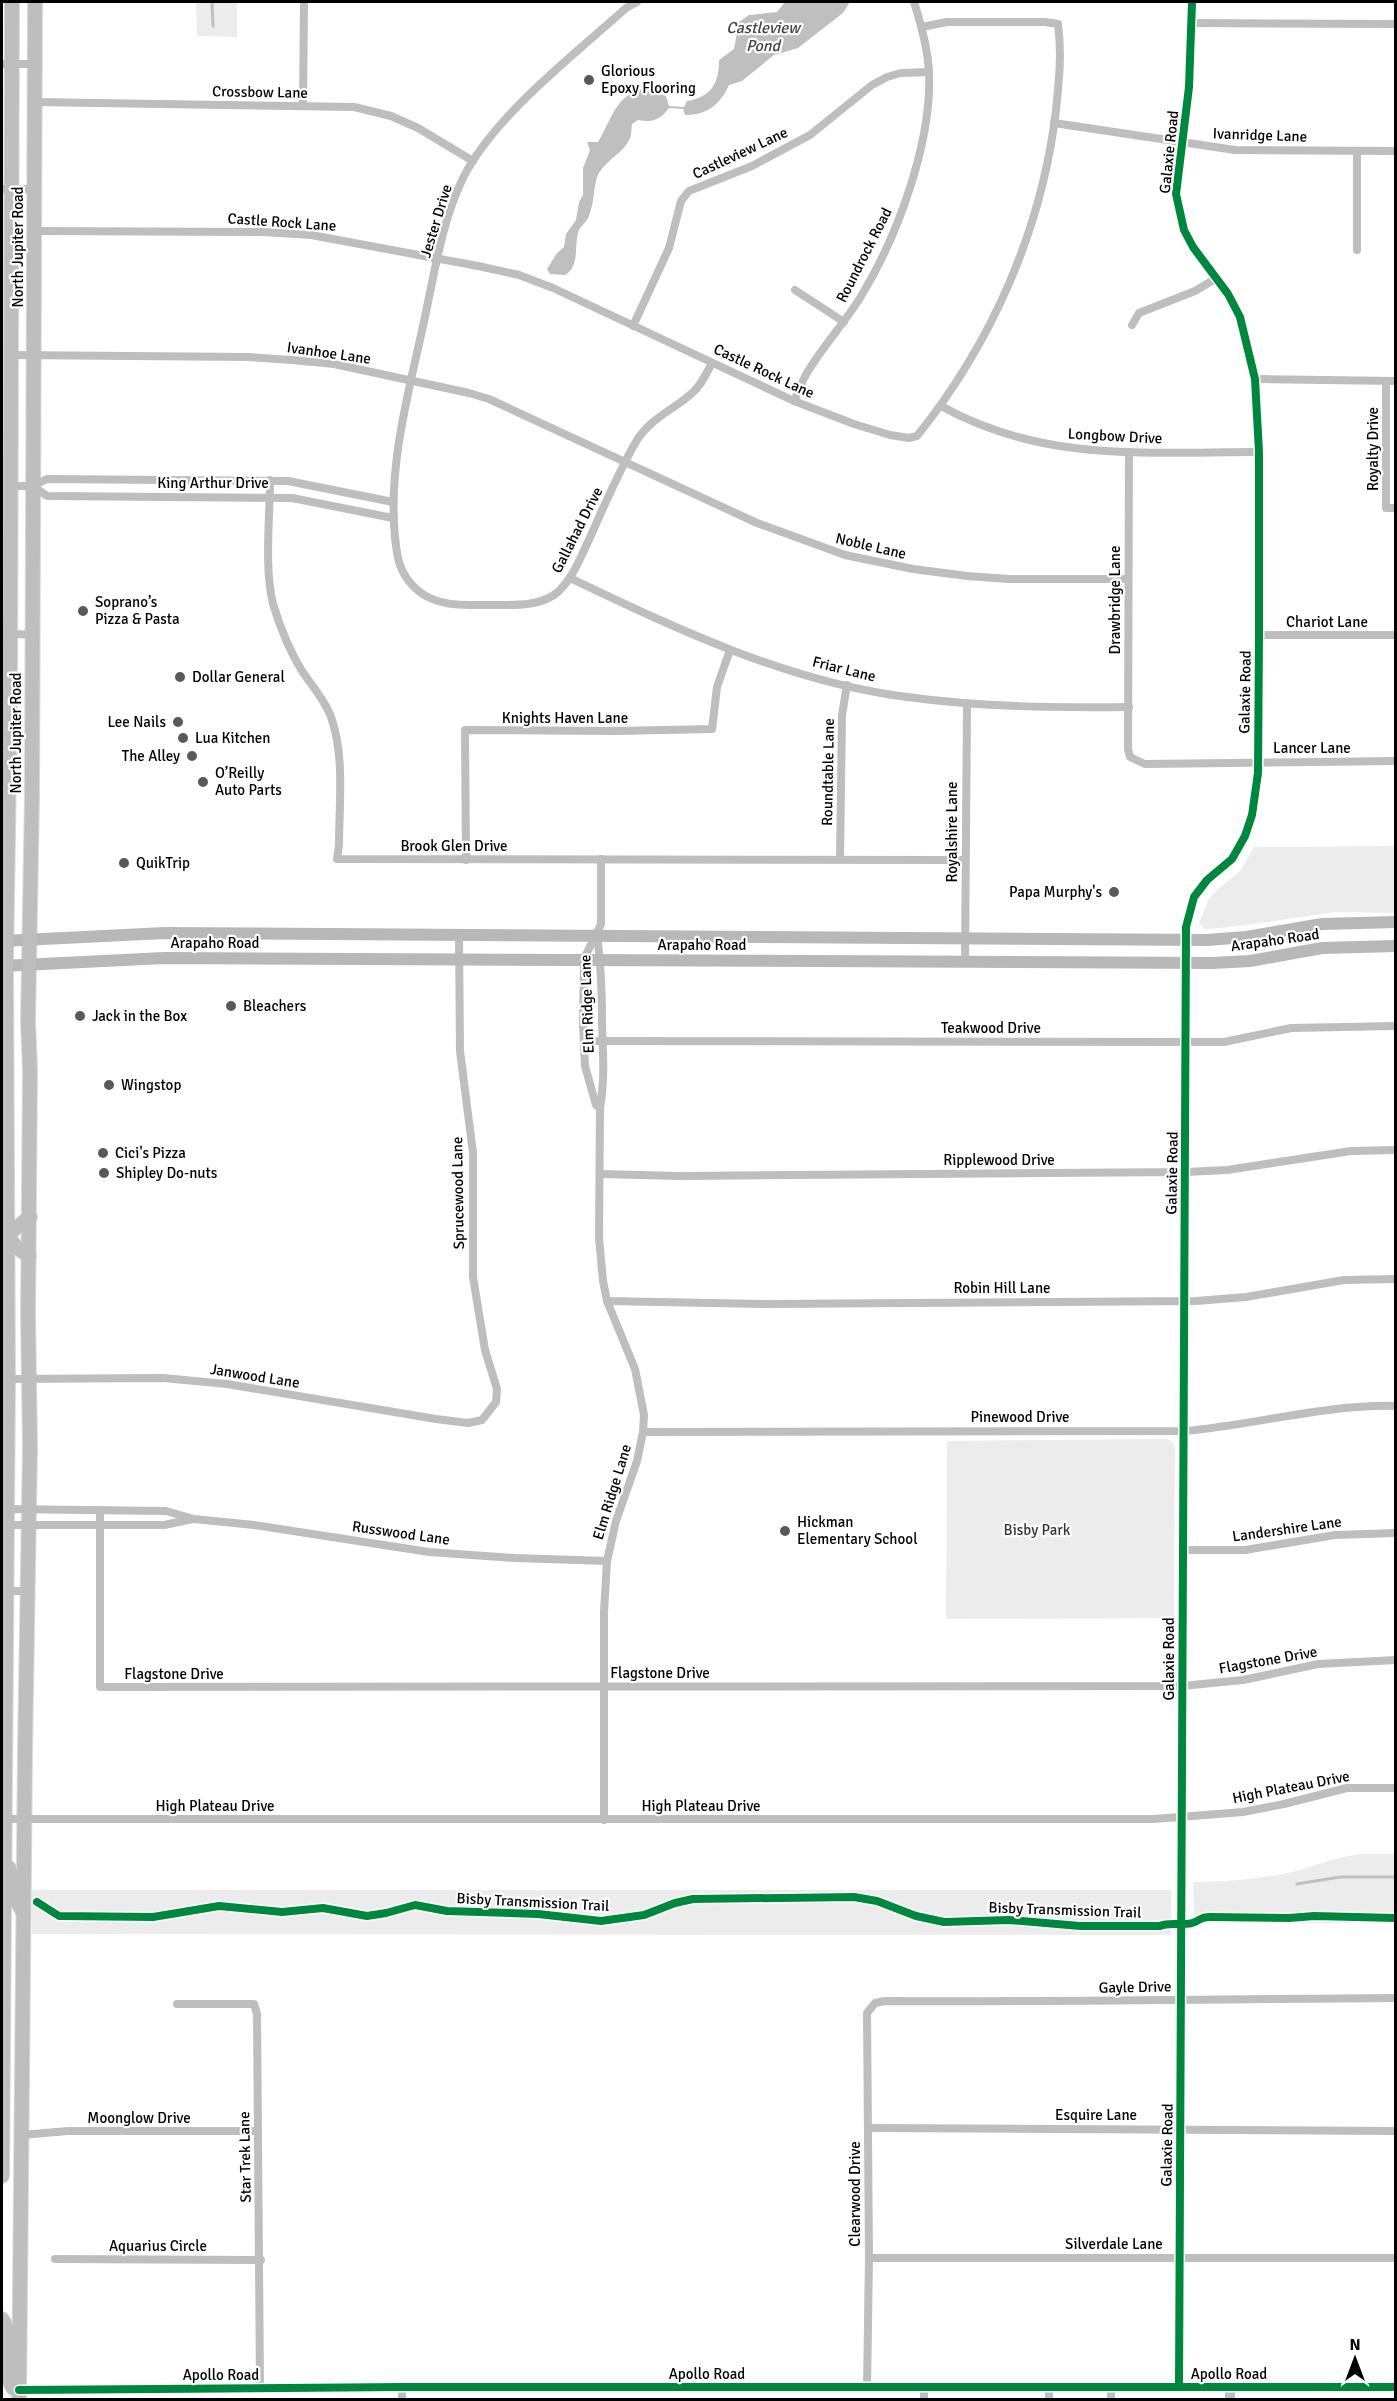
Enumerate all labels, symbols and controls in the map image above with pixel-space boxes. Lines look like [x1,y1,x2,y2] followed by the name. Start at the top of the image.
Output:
[726,18,802,56] water label: Castleview Pond
[601,62,696,97] place label: Glorious Epoxy Flooring
[582,73,596,87] marker: Glorious Epoxy Flooring
[212,82,308,102] street label: Crossbow Lane
[1156,110,1182,194] street label: Galaxie Road
[689,123,791,183] street label: Castleview Lane
[1212,124,1308,146] street label: Ivanridge Lane
[416,182,456,260] street label: Jester Drive
[9,186,27,307] street label: North Jupiter Road
[832,205,896,305] street label: Roundrock Road
[227,209,337,235] street label: Castle Rock Lane
[286,338,372,368] street label: Ivanhoe Lane
[711,340,817,402] street label: Castle Rock Lane
[1364,407,1382,491] street label: Royalty Drive
[1067,425,1163,447] street label: Longbow Drive
[157,474,269,492] street label: King Arthur Drive
[548,484,606,576] street label: Gallahad Drive
[834,529,908,563] street label: Noble Lane
[1106,546,1124,654] street label: Drawbridge Lane
[95,593,180,628] place label: Soprano’s Pizza & Pasta
[76,604,90,618] marker: Soprano’s Pizza & Pasta
[1286,613,1368,631] street label: Chariot Lane
[1235,650,1255,734] street label: Galaxie Road
[810,652,878,686] street label: Friar Lane
[192,668,285,686] place label: Dollar General
[173,670,187,684] marker: Dollar General
[7,672,25,793] street label: North Jupiter Road
[502,709,628,727] street label: Knights Haven Lane
[107,713,166,731] place label: Lee Nails
[171,715,185,729] marker: Lee Nails
[818,718,838,826] street label: Roundtable Lane
[195,729,271,747] place label: Lua Kitchen
[176,731,190,745] marker: Lua Kitchen
[1273,739,1351,757] street label: Lancer Lane
[122,747,180,765] place label: The Alley
[185,749,199,763] marker: The Alley
[215,764,282,799] place label: O’Reilly Auto Parts
[196,775,210,789] marker: O’Reilly Auto Parts
[943,781,961,883] street label: Royalshire Lane
[401,837,507,855] street label: Brook Glen Drive
[136,854,190,872] place label: QuikTrip
[117,856,131,870] marker: QuikTrip
[1009,883,1102,901] place label: Papa Murphy's
[1107,885,1121,899] marker: Papa Murphy's
[1230,925,1320,955] street label: Arapaho Road
[170,934,260,952] street label: Arapaho Road
[657,936,747,954] street label: Arapaho Road
[576,954,598,1054] street label: Elm Ridge Lane
[243,997,307,1015] place label: Bleachers
[224,999,238,1013] marker: Bleachers
[92,1007,187,1025] place label: Jack in the Box
[73,1009,87,1023] marker: Jack in the Box
[941,1019,1041,1037] street label: Teakwood Drive
[121,1076,181,1094] place label: Wingstop
[102,1078,116,1092] marker: Wingstop
[1162,1131,1182,1215] street label: Galaxie Road
[448,1136,468,1250] street label: Sprucewood Lane
[115,1144,186,1162] place label: Cici's Pizza
[96,1146,110,1160] marker: Cici's Pizza
[943,1151,1055,1169] street label: Ripplewood Drive
[116,1164,218,1182] place label: Shipley Do-nuts
[97,1166,111,1180] marker: Shipley Do-nuts
[953,1279,1051,1297] street label: Robin Hill Lane
[209,1360,301,1392] street label: Janwood Lane
[970,1408,1070,1426] street label: Pinewood Drive
[589,1442,635,1542] street label: Elm Ridge Lane
[1231,1512,1343,1546] street label: Landershire Lane
[797,1513,918,1548] place label: Hickman Elementary School
[351,1517,451,1549] street label: Russwood Lane
[1004,1521,1071,1539] park label: Bisby Park
[778,1524,792,1538] marker: Hickman Elementary School
[1160,1617,1178,1701] street label: Galaxie Road
[1217,1642,1319,1678] street label: Flagstone Drive
[610,1664,710,1682] street label: Flagstone Drive
[124,1665,224,1683] street label: Flagstone Drive
[1231,1767,1351,1807] street label: High Plateau Drive
[155,1797,275,1815] street label: High Plateau Drive
[641,1797,761,1815] street label: High Plateau Drive
[456,1889,610,1915] street label: Bisby Transmission Trail
[988,1898,1142,1922] street label: Bisby Transmission Trail
[1099,1977,1171,1997] street label: Gayle Drive
[1157,2103,1177,2187] street label: Galaxie Road
[1055,2106,1137,2124] street label: Esquire Lane
[87,2109,191,2127] street label: Moonglow Drive
[235,2111,255,2203] street label: Star Trek Lane
[846,2141,864,2247] street label: Clearwood Drive
[1065,2235,1163,2253] street label: Silverdale Lane
[109,2237,207,2255] street label: Aquarius Circle
[1325,2329,1385,2389] north arrow
[1349,2335,1361,2355] text: N
[669,2365,745,2383] street label: Apollo Road
[1191,2365,1267,2383] street label: Apollo Road
[183,2366,259,2384] street label: Apollo Road

